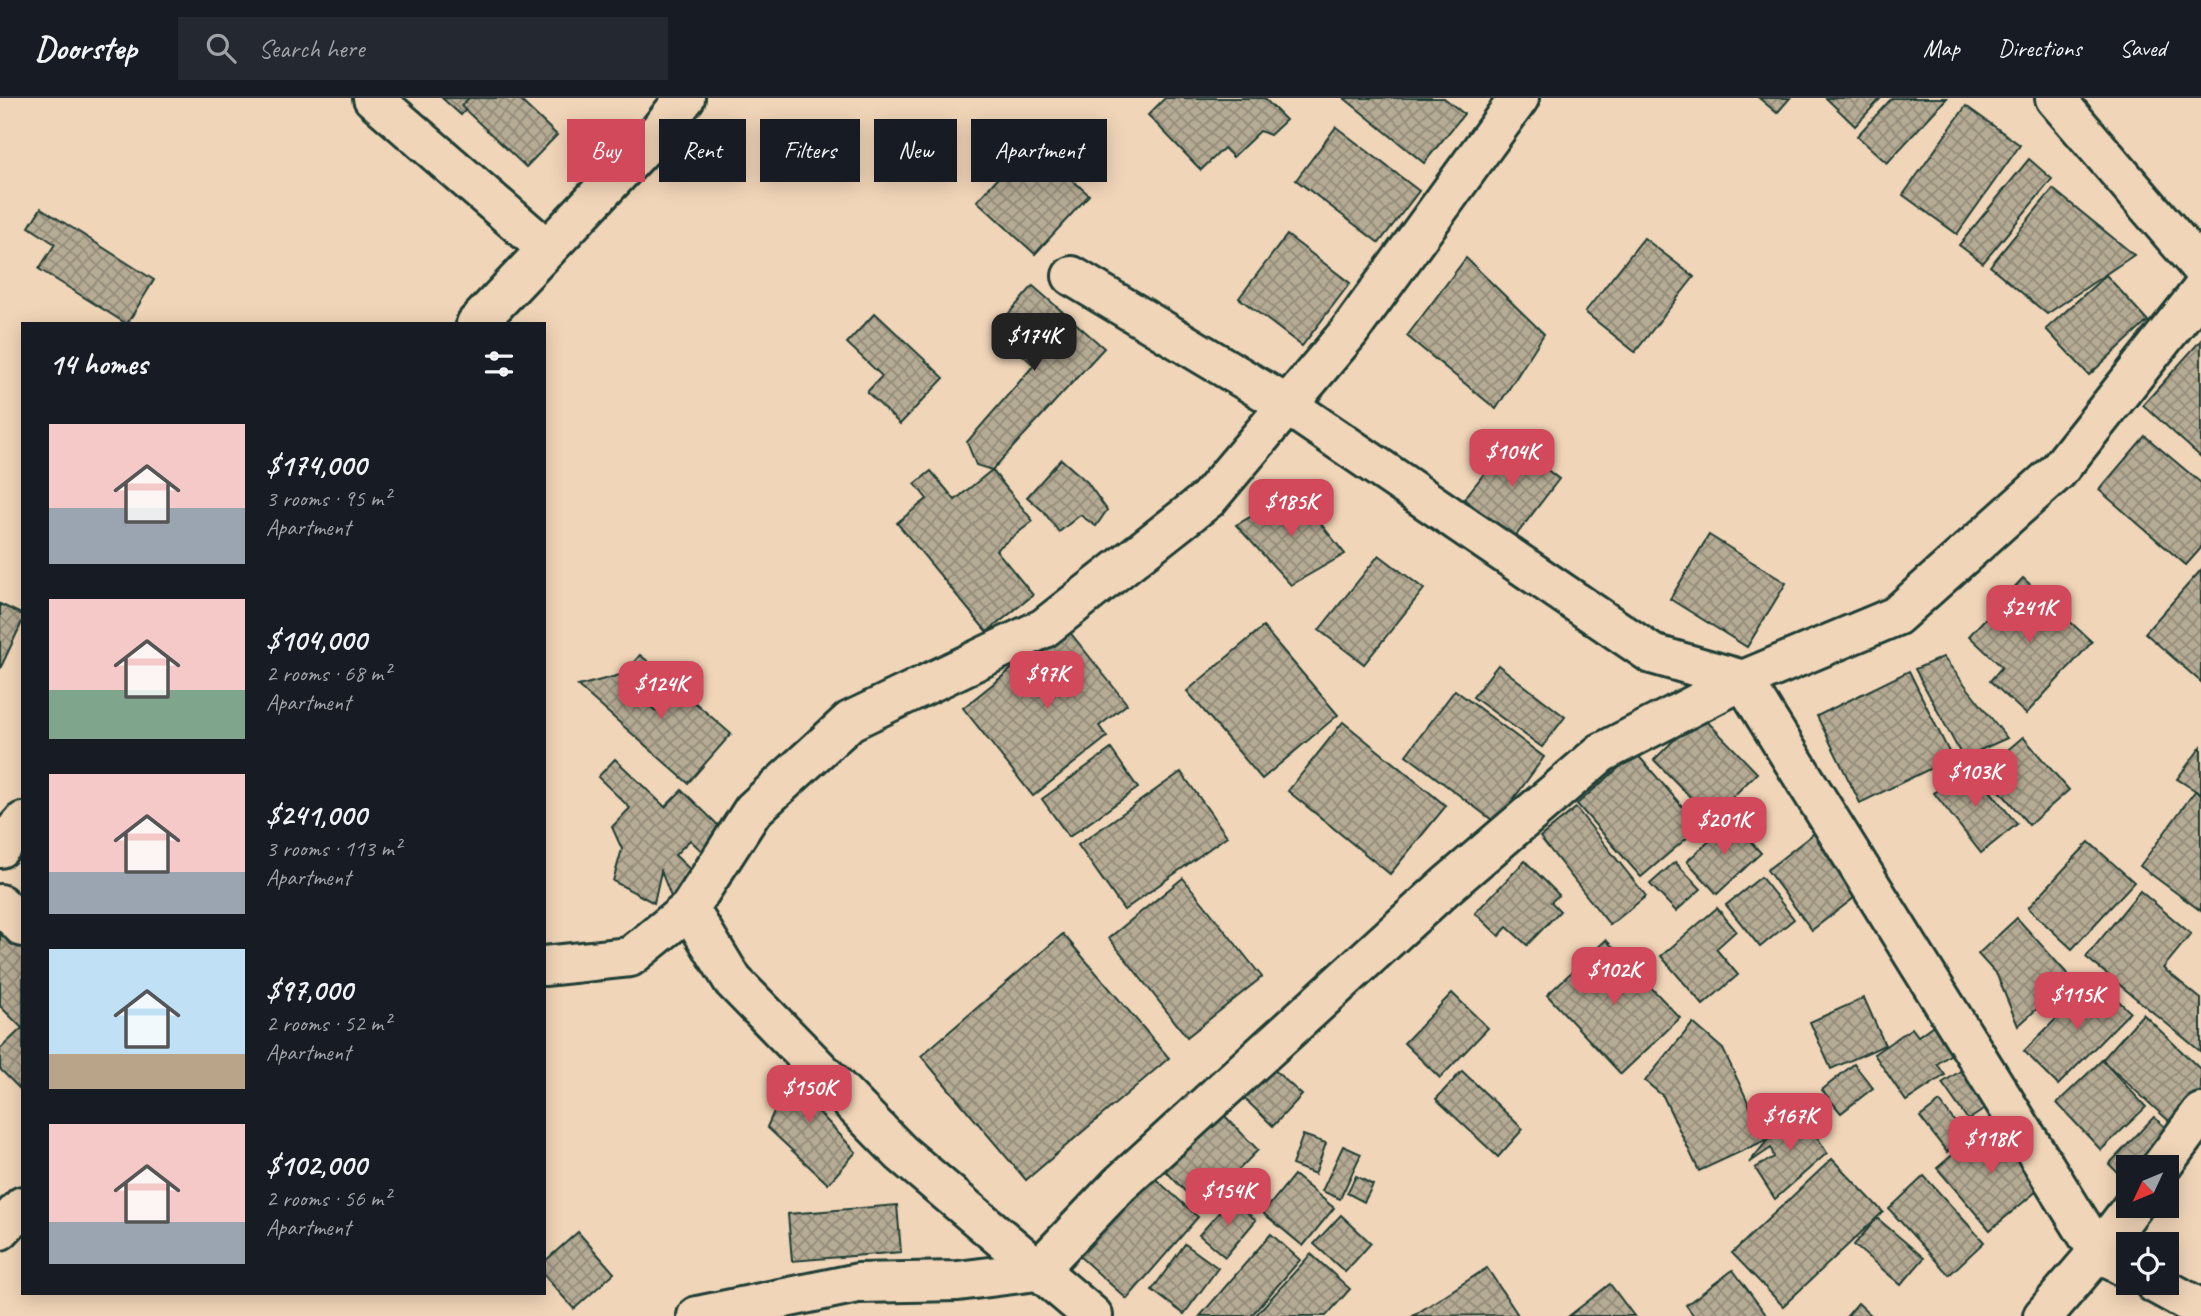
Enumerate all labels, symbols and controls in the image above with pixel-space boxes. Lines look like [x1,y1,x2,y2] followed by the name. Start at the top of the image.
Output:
[178,17,668,80] search box
[35,27,136,69] text: Doorstep
[202,29,240,67] icon: search
[258,32,364,65] text: Search here
[1923,33,1960,63] text: Map
[1998,33,2081,63] text: Directions
[2119,33,2166,63] text: Saved
[567,119,645,182] chip: Buy
[659,119,746,182] chip: Rent
[760,119,860,182] chip: Filters
[874,119,957,182] chip: New
[971,119,1107,182] chip: Apartment
[985,314,1083,373] pin: $174K
[1008,321,1061,350] text: $174K
[49,345,147,383] text: 14 homes
[480,345,518,383] icon: filters
[1463,430,1561,489] pin: $104K
[1485,437,1539,466] text: $104K
[266,446,366,484] text: $174,000
[105,452,189,536] icon: home
[1242,480,1340,539] pin: $185K
[266,484,390,513] text: 3 rooms · 95 m²
[1265,487,1317,516] text: $185K
[266,513,351,542] text: Apartment
[1980,586,2078,645] pin: $241K
[2002,593,2056,622] text: $241K
[266,621,366,659] text: $104,000
[105,627,189,711] icon: home
[1006,652,1088,711] pin: $97K
[266,659,390,688] text: 2 rooms · 68 m²
[1026,659,1068,688] text: $97K
[612,662,710,721] pin: $124K
[634,669,688,698] text: $124K
[266,688,351,717] text: Apartment
[1926,750,2024,809] pin: $103K
[1948,757,2002,786] text: $103K
[266,796,366,834] text: $241,000
[1675,798,1773,857] pin: $201K
[105,802,189,886] icon: home
[1697,805,1751,834] text: $201K
[266,834,401,863] text: 3 rooms · 113 m²
[266,863,351,892] text: Apartment
[1565,948,1663,1007] pin: $102K
[1587,955,1641,984] text: $102K
[266,971,352,1009] text: $97,000
[2028,972,2126,1032] pin: $115K
[105,977,189,1061] icon: home
[2051,980,2103,1009] text: $115K
[266,1009,390,1038] text: 2 rooms · 52 m²
[266,1038,351,1067] text: Apartment
[760,1066,858,1125] pin: $150K
[783,1073,835,1102] text: $150K
[1741,1094,1839,1153] pin: $167K
[1763,1101,1817,1130] text: $167K
[1942,1116,2040,1176] pin: $118K
[1964,1124,2018,1153] text: $118K
[266,1146,366,1184] text: $102,000
[105,1152,189,1236] icon: home
[2116,1155,2179,1218] north arrow
[2116,1155,2179,1295] map controls
[1179,1168,1277,1228] pin: $154K
[1202,1176,1254,1205] text: $154K
[266,1184,390,1213] text: 2 rooms · 56 m²
[266,1213,351,1242] text: Apartment
[2116,1232,2179,1295] button: locate

